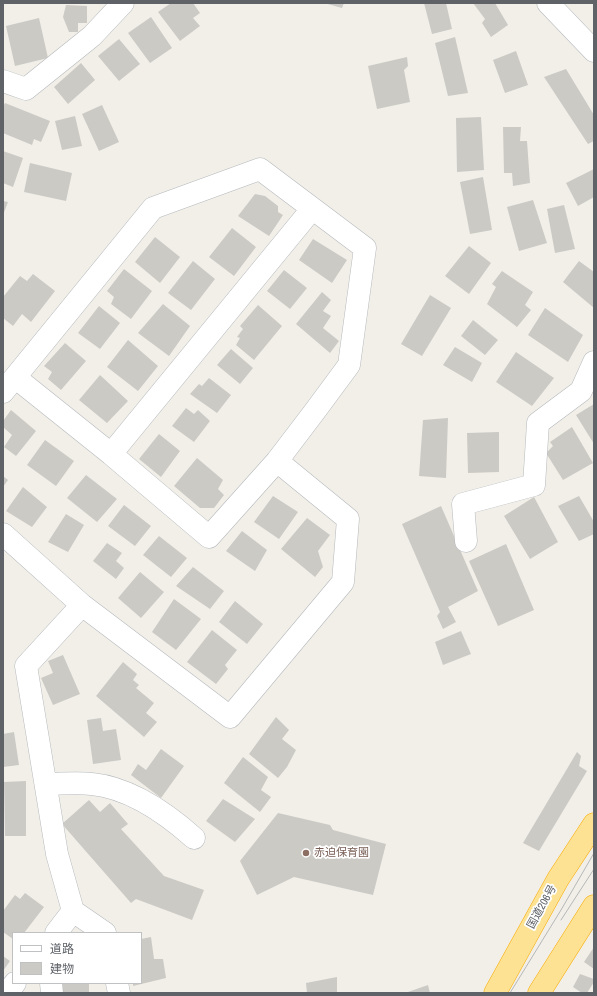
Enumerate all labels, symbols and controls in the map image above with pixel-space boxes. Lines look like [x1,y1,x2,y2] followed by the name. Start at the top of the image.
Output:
[314,846,369,860] place label: 赤迫保育園
[301,848,311,858] marker: 赤迫保育園
[525,883,559,931] street label: 国道206号
[12,932,142,984] legend
[50,941,74,957] text: 道路
[50,961,74,977] text: 建物

